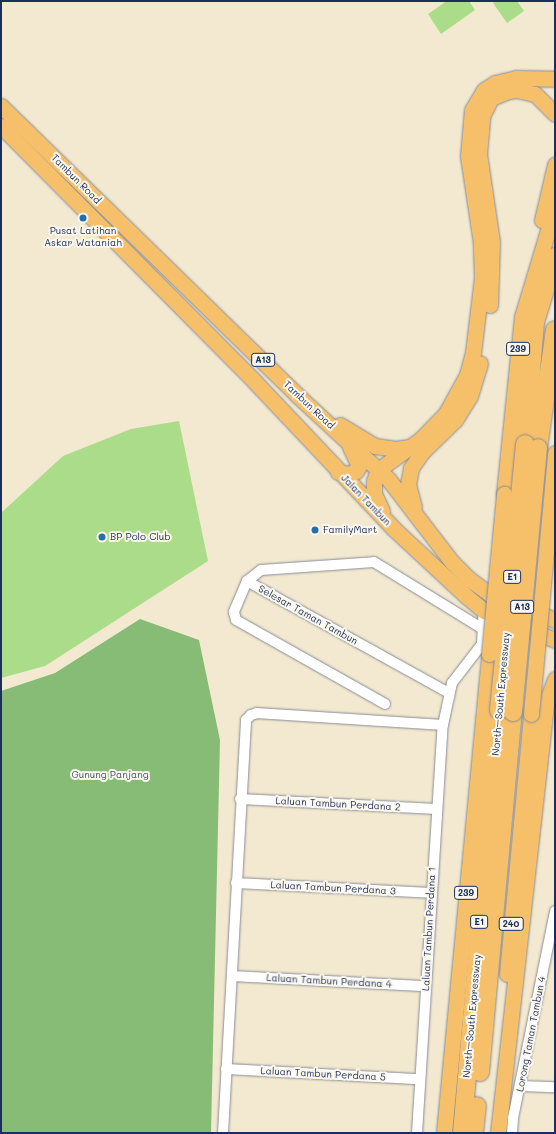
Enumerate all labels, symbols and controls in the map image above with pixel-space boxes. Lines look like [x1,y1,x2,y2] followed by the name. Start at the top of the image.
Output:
[49,152,103,206] street label: Tambun Road
[78,213,88,223] marker: Pusat Latihan Askar Wataniah
[44,224,122,248] place label: Pusat Latihan Askar Wataniah
[506,342,530,356] road number: 239
[251,353,275,367] road number: A13
[281,378,337,432] street label: Tambun Road
[339,472,393,528] street label: Jalan Tambun
[323,524,377,536] place label: FamilyMart
[310,525,320,535] marker: FamilyMart
[110,531,171,543] place label: BP Polo Club
[97,532,107,542] marker: BP Polo Club
[503,570,521,584] road number: E1
[256,583,360,647] street label: Selesar Taman Tambun
[510,600,534,614] road number: A13
[490,632,512,756] street label: North–South Expressway
[71,769,149,781] park label: Gunung Panjang
[275,795,401,813] street label: Laluan Tambun Perdana 2
[420,867,438,991] street label: Laluan Tambun Perdana 1
[270,879,396,897] street label: Laluan Tambun Perdana 3
[454,886,478,900] road number: 239
[470,915,488,929] road number: E1
[498,917,524,931] road number: 240
[461,954,483,1078] street label: North–South Expressway
[266,972,392,990] street label: Laluan Tambun Perdana 4
[514,975,548,1093] street label: Lorong Taman Tambun 4
[260,1065,386,1083] street label: Laluan Tambun Perdana 5

